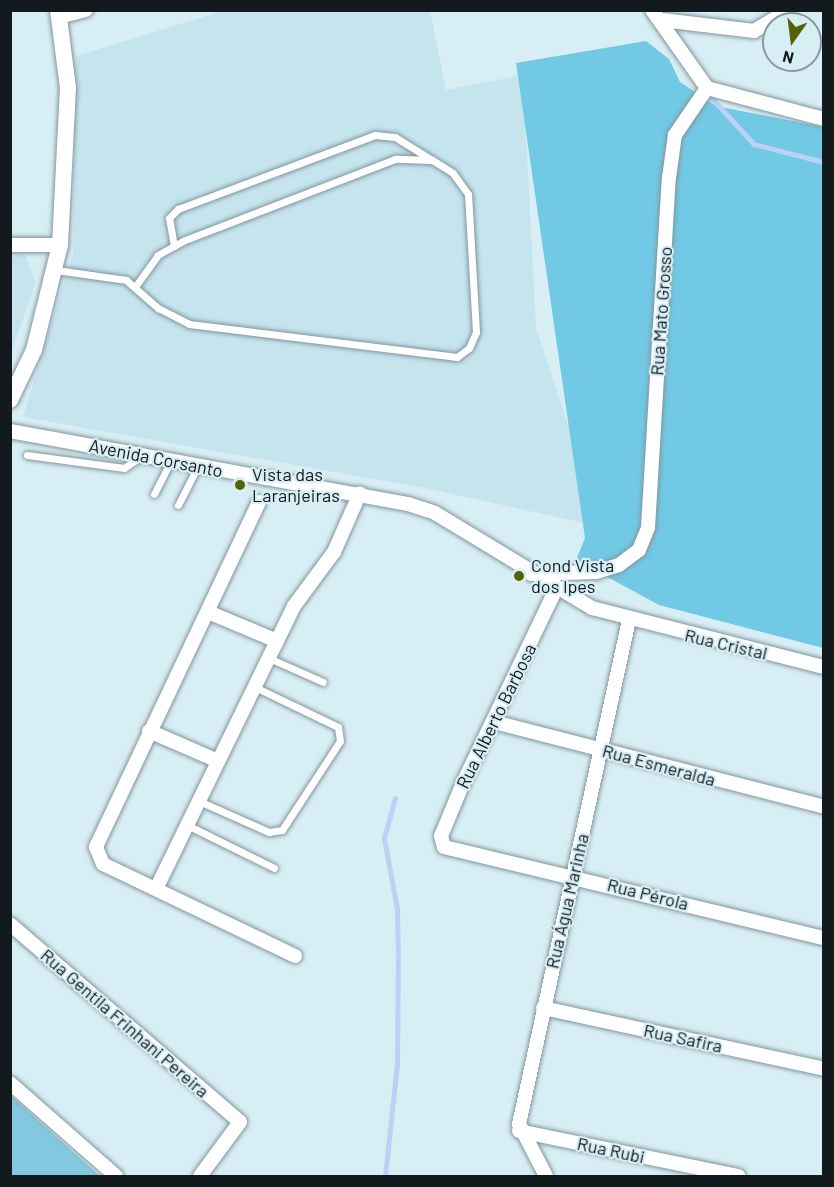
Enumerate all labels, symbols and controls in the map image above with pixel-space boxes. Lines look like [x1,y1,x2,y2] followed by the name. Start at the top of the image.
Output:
[762,12,822,72] north arrow
[781,48,795,69] text: N
[646,246,676,376] street label: Rua Mato Grosso
[87,434,225,482] street label: Avenida Corsanto
[252,464,340,506] place label: Vista das Laranjeiras
[233,478,247,492] marker: Vista das Laranjeiras
[531,555,614,598] place label: Cond Vista dos Ipes
[512,569,526,583] marker: Cond Vista dos Ipes
[683,624,769,664] street label: Rua Cristal
[452,640,540,792] street label: Rua Alberto Barbosa
[600,740,718,790] street label: Rua Esmeralda
[541,831,593,971] street label: Rua Água Marinha
[605,873,691,915] street label: Rua Pérola
[36,944,214,1102] street label: Rua Gentila Frinhani Pereira
[642,1019,724,1057] street label: Rua Safira
[575,1132,647,1168] street label: Rua Rubi

